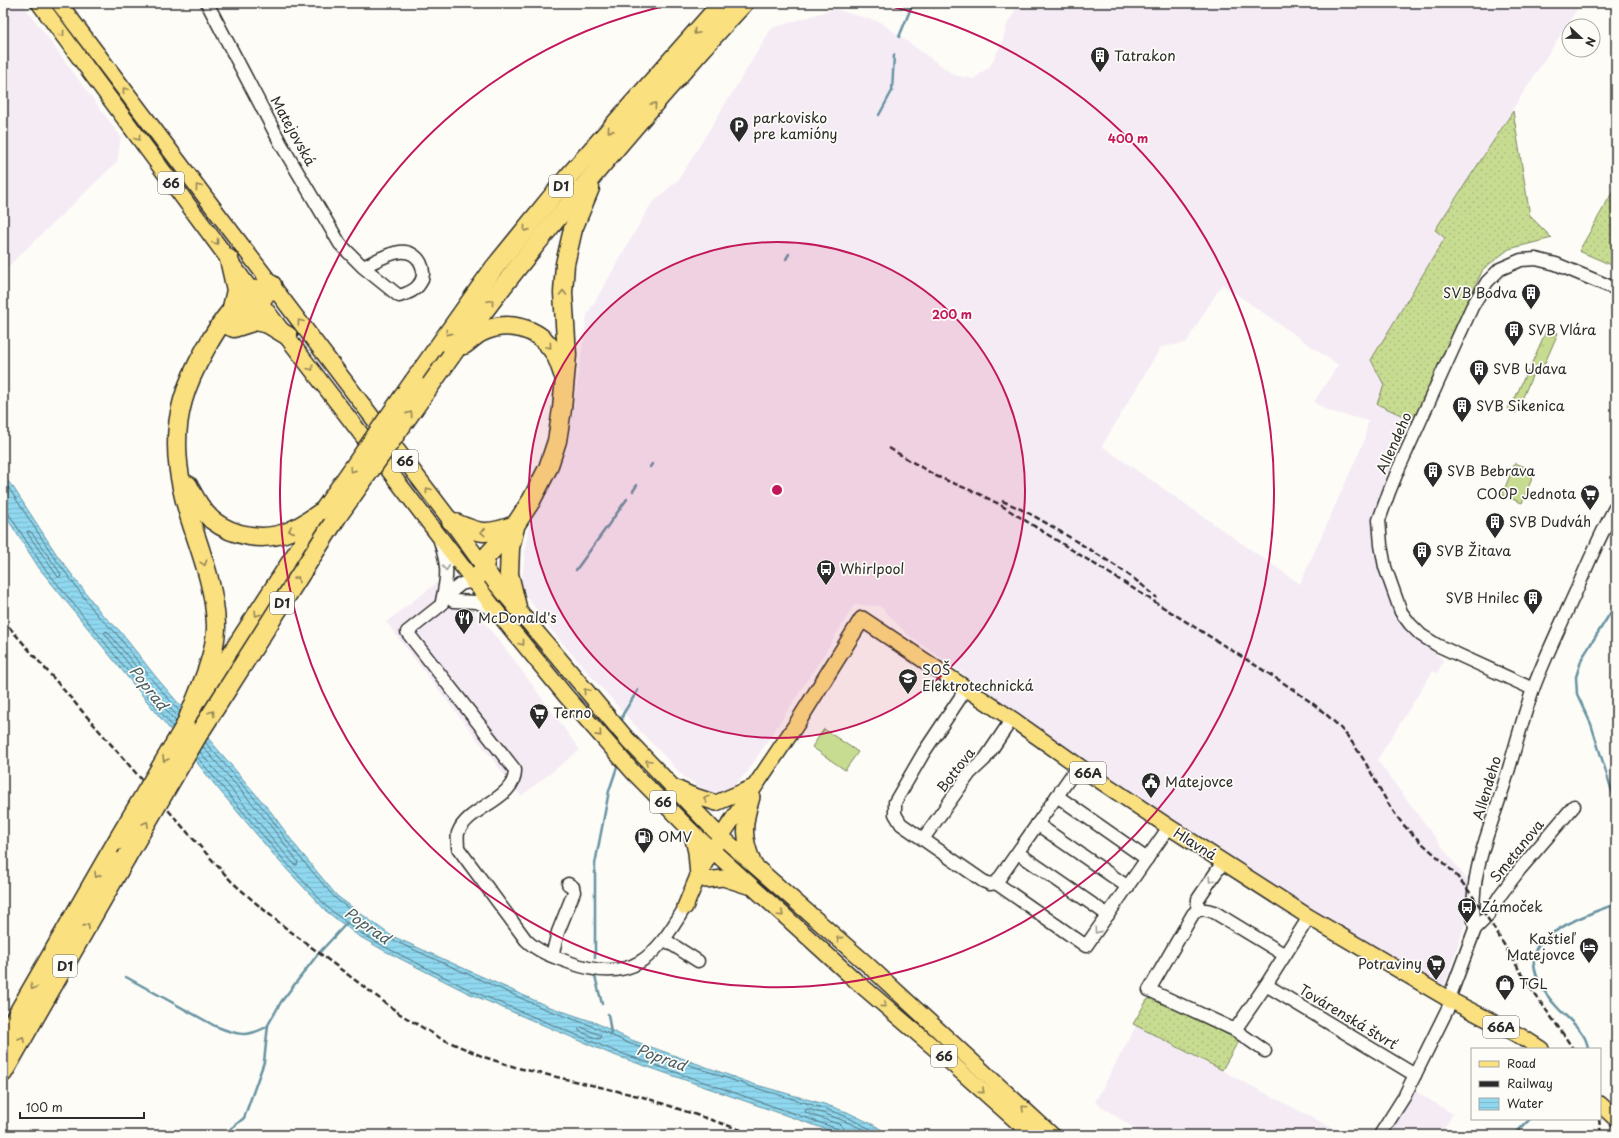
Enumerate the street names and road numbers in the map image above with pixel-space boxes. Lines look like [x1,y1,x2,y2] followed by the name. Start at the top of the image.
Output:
[266,92,321,170] street label: Matejovská
[158,172,184,194] road number: 66
[549,175,573,197] road number: D1
[1371,408,1417,477] street label: Allendeho
[392,450,418,472] road number: 66
[270,592,294,614] road number: D1
[931,743,980,797] street label: Bottova
[1467,753,1506,822] street label: Allendeho
[1070,762,1106,784] road number: 66A
[650,791,676,813] road number: 66
[1485,814,1549,887] street label: Smetanova
[1170,822,1221,865] street label: Hlavná
[53,955,77,977] road number: D1
[1295,979,1402,1054] street label: Továrenská štvrť
[1483,1016,1519,1038] road number: 66A
[931,1045,957,1067] road number: 66

